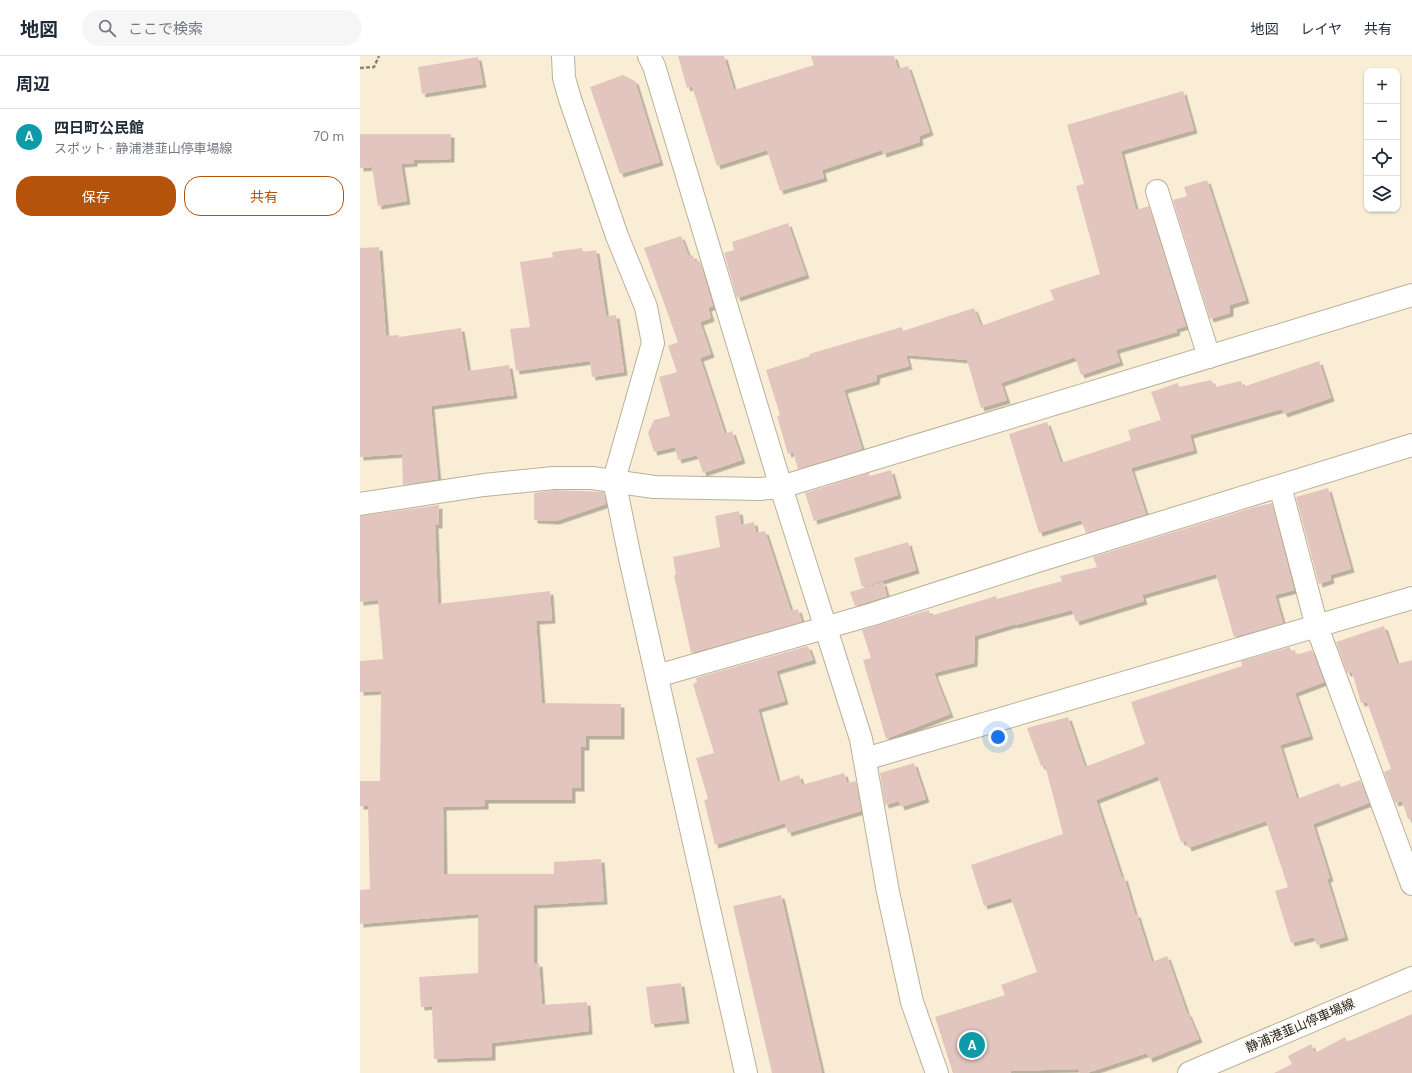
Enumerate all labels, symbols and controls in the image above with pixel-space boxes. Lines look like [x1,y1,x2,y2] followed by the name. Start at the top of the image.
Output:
[82,10,362,46] search box
[20,17,58,42] text: 地図
[96,17,118,39] icon: search
[128,19,203,39] text: ここで検索
[1250,20,1278,38] text: 地図
[1300,20,1342,38] text: レイヤ
[1364,20,1392,38] text: 共有
[1364,68,1400,212] map controls
[1364,68,1400,104] button: +
[16,73,50,95] text: 周辺
[1364,104,1400,140] button: −
[54,118,144,138] text: 四日町公民館
[24,128,34,145] text: A
[313,128,344,145] text: 70 m
[54,140,233,157] text: スポット · 静浦港韮山停車場線
[1364,140,1400,176] button: locate
[16,176,176,216] button: 保存
[184,176,344,216] button: 共有
[1364,176,1400,212] button: layers
[988,727,1008,747] your location
[1243,995,1357,1056] street label: 静浦港韮山停車場線
[959,1030,985,1060] pin: A

